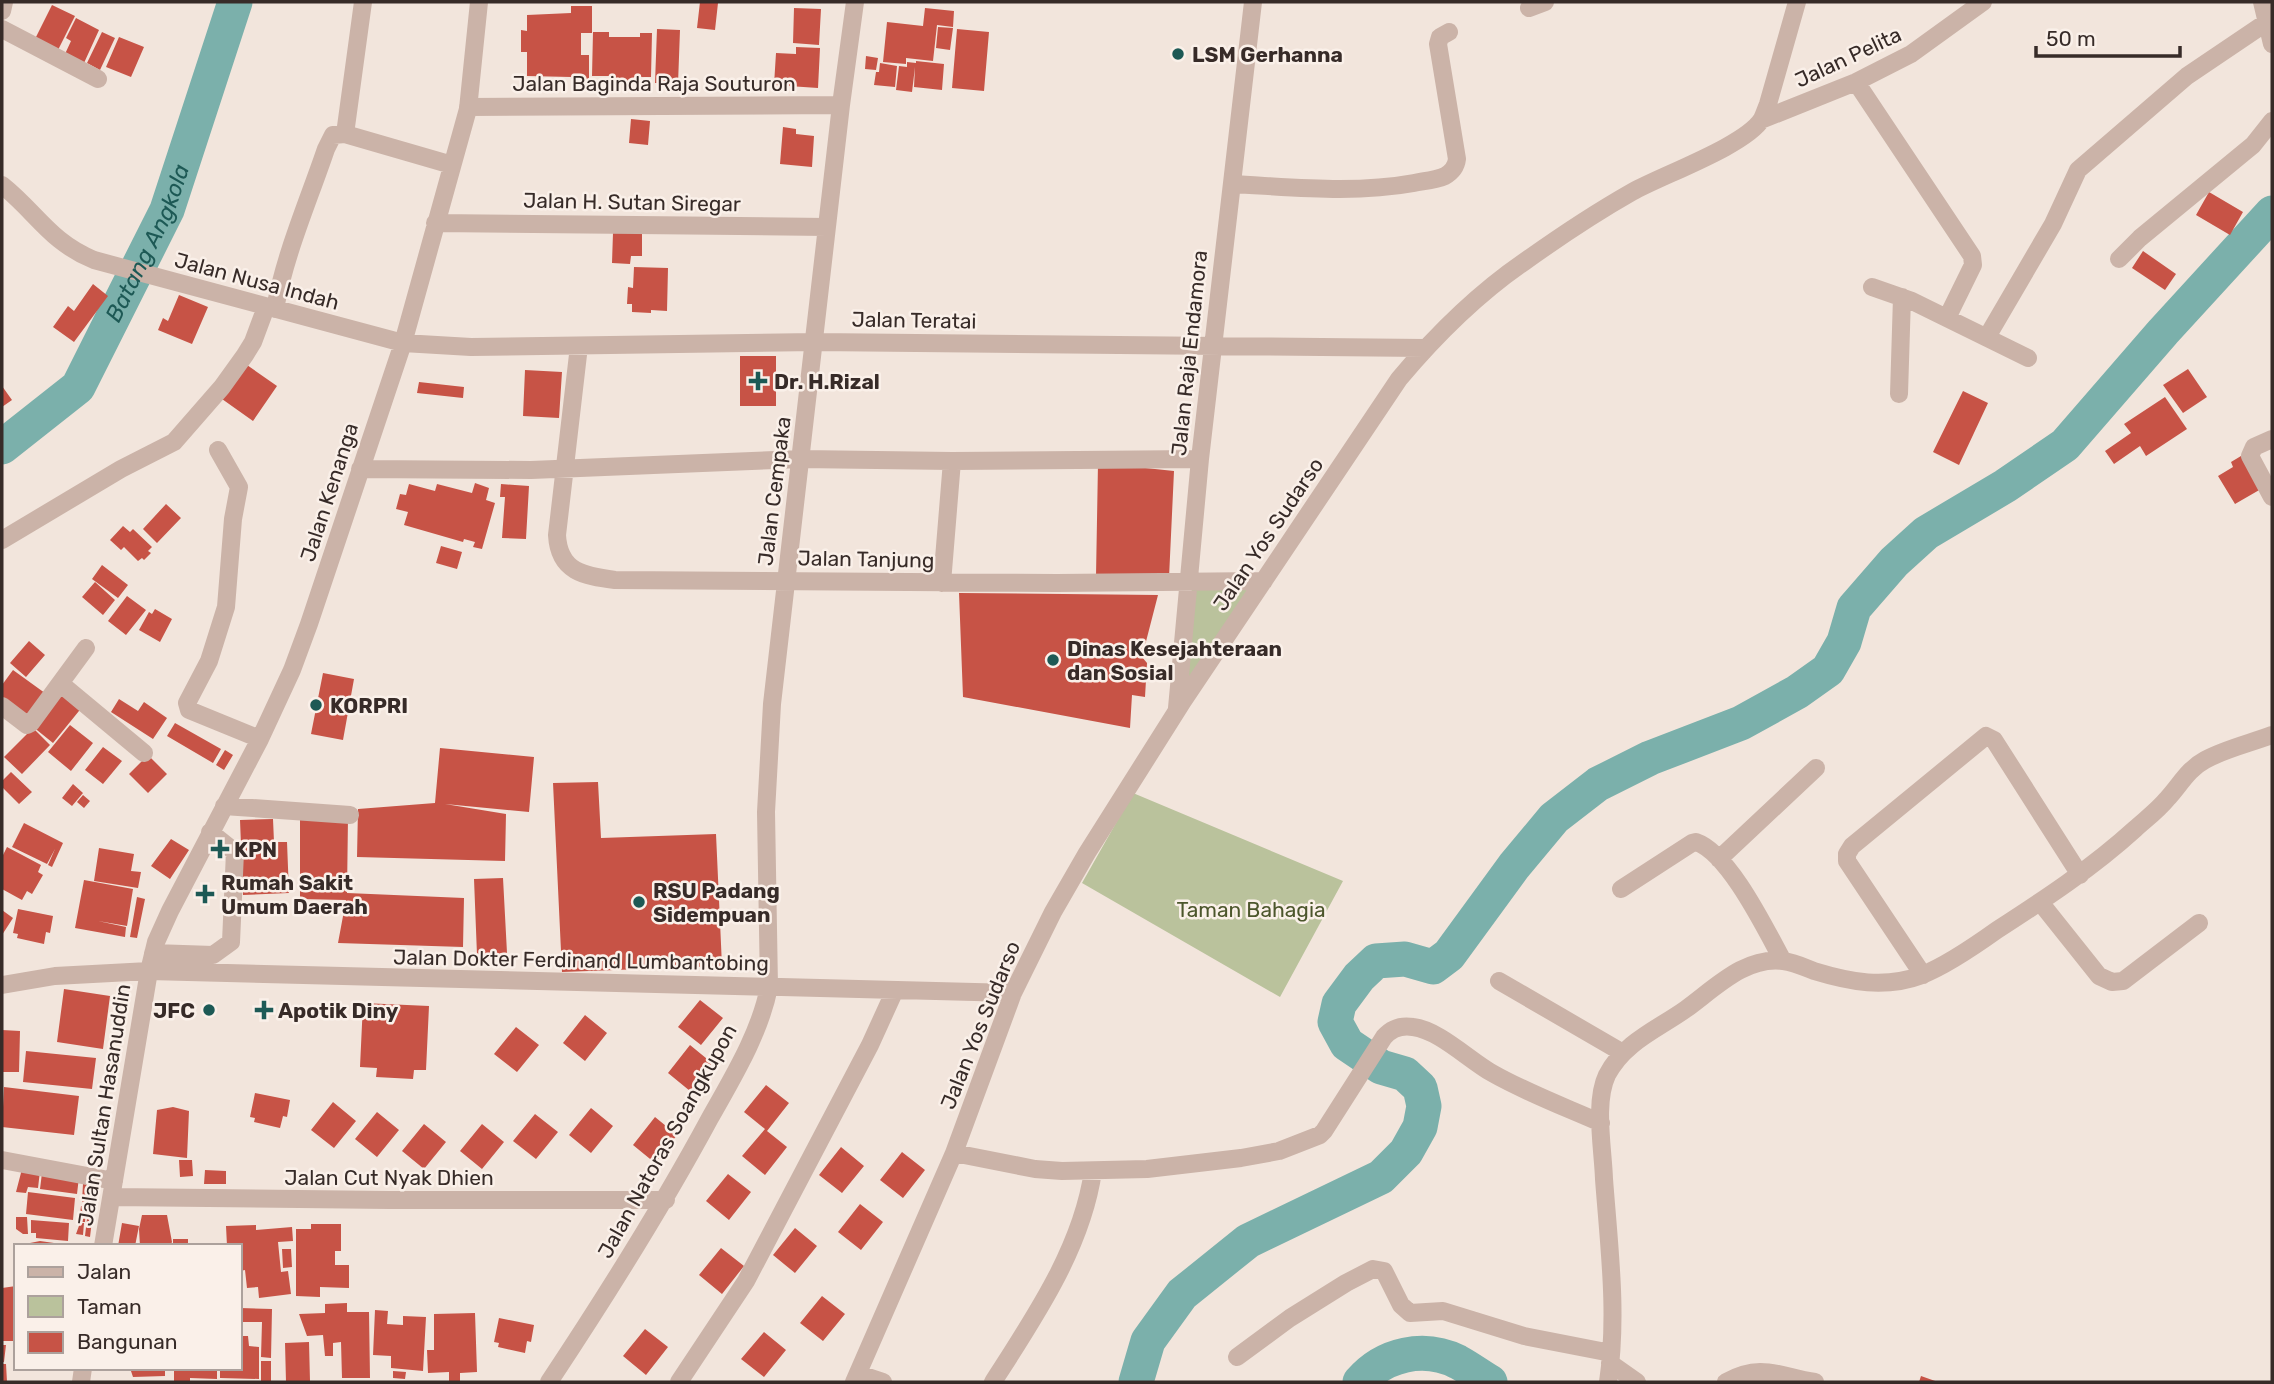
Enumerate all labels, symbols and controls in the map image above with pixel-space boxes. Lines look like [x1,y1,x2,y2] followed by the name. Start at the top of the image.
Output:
[2036,14,2180,58] scale bar
[1791,21,1905,93] street label: Jalan Pelita
[2046,26,2096,51] text: 50 m
[1192,42,1343,67] place label: LSM Gerhanna
[1170,46,1186,62] marker: LSM Gerhanna
[512,71,796,96] street label: Jalan Baginda Raja Souturon
[99,161,195,326] water label: Batang Angkola
[523,188,741,216] street label: Jalan H. Sutan Siregar
[172,247,342,315] street label: Jalan Nusa Indah
[1166,249,1212,457] street label: Jalan Raja Endamora
[851,306,977,334] street label: Jalan Teratai
[774,369,880,394] place label: Dr. H.Rizal
[748,371,768,391] marker: Dr. H.Rizal
[752,415,796,567] street label: Jalan Cempaka
[295,420,363,564] street label: Jalan Kenanga
[1208,453,1328,615] street label: Jalan Yos Sudarso
[797,545,935,573] street label: Jalan Tanjung
[1067,636,1282,685] place label: Dinas Kesejahteraan dan Sosial
[1045,652,1061,668] marker: Dinas Kesejahteraan dan Sosial
[330,693,408,718] place label: KORPRI
[308,697,324,713] marker: KORPRI
[234,837,277,862] place label: KPN
[212,841,228,857] marker: KPN
[221,870,368,919] place label: Rumah Sakit Umum Daerah
[653,878,780,927] place label: RSU Padang Sidempuan
[195,884,215,904] marker: Rumah Sakit Umum Daerah
[631,894,647,910] marker: RSU Padang Sidempuan
[1176,897,1326,922] park label: Taman Bahagia
[935,937,1025,1113] street label: Jalan Yos Sudarso
[393,944,769,976] street label: Jalan Dokter Ferdinand Lumbantobing
[72,982,136,1228] street label: Jalan Sultan Hasanuddin
[153,998,195,1023] place label: JFC
[278,998,399,1023] place label: Apotik Diny
[201,1002,217,1018] marker: JFC
[256,1002,272,1018] marker: Apotik Diny
[592,1020,742,1262] street label: Jalan Natoras Soangkupon
[284,1165,494,1190] street label: Jalan Cut Nyak Dhien
[14,1244,242,1370] legend
[77,1259,131,1284] text: Jalan
[77,1294,142,1319] text: Taman
[77,1329,178,1354] text: Bangunan

